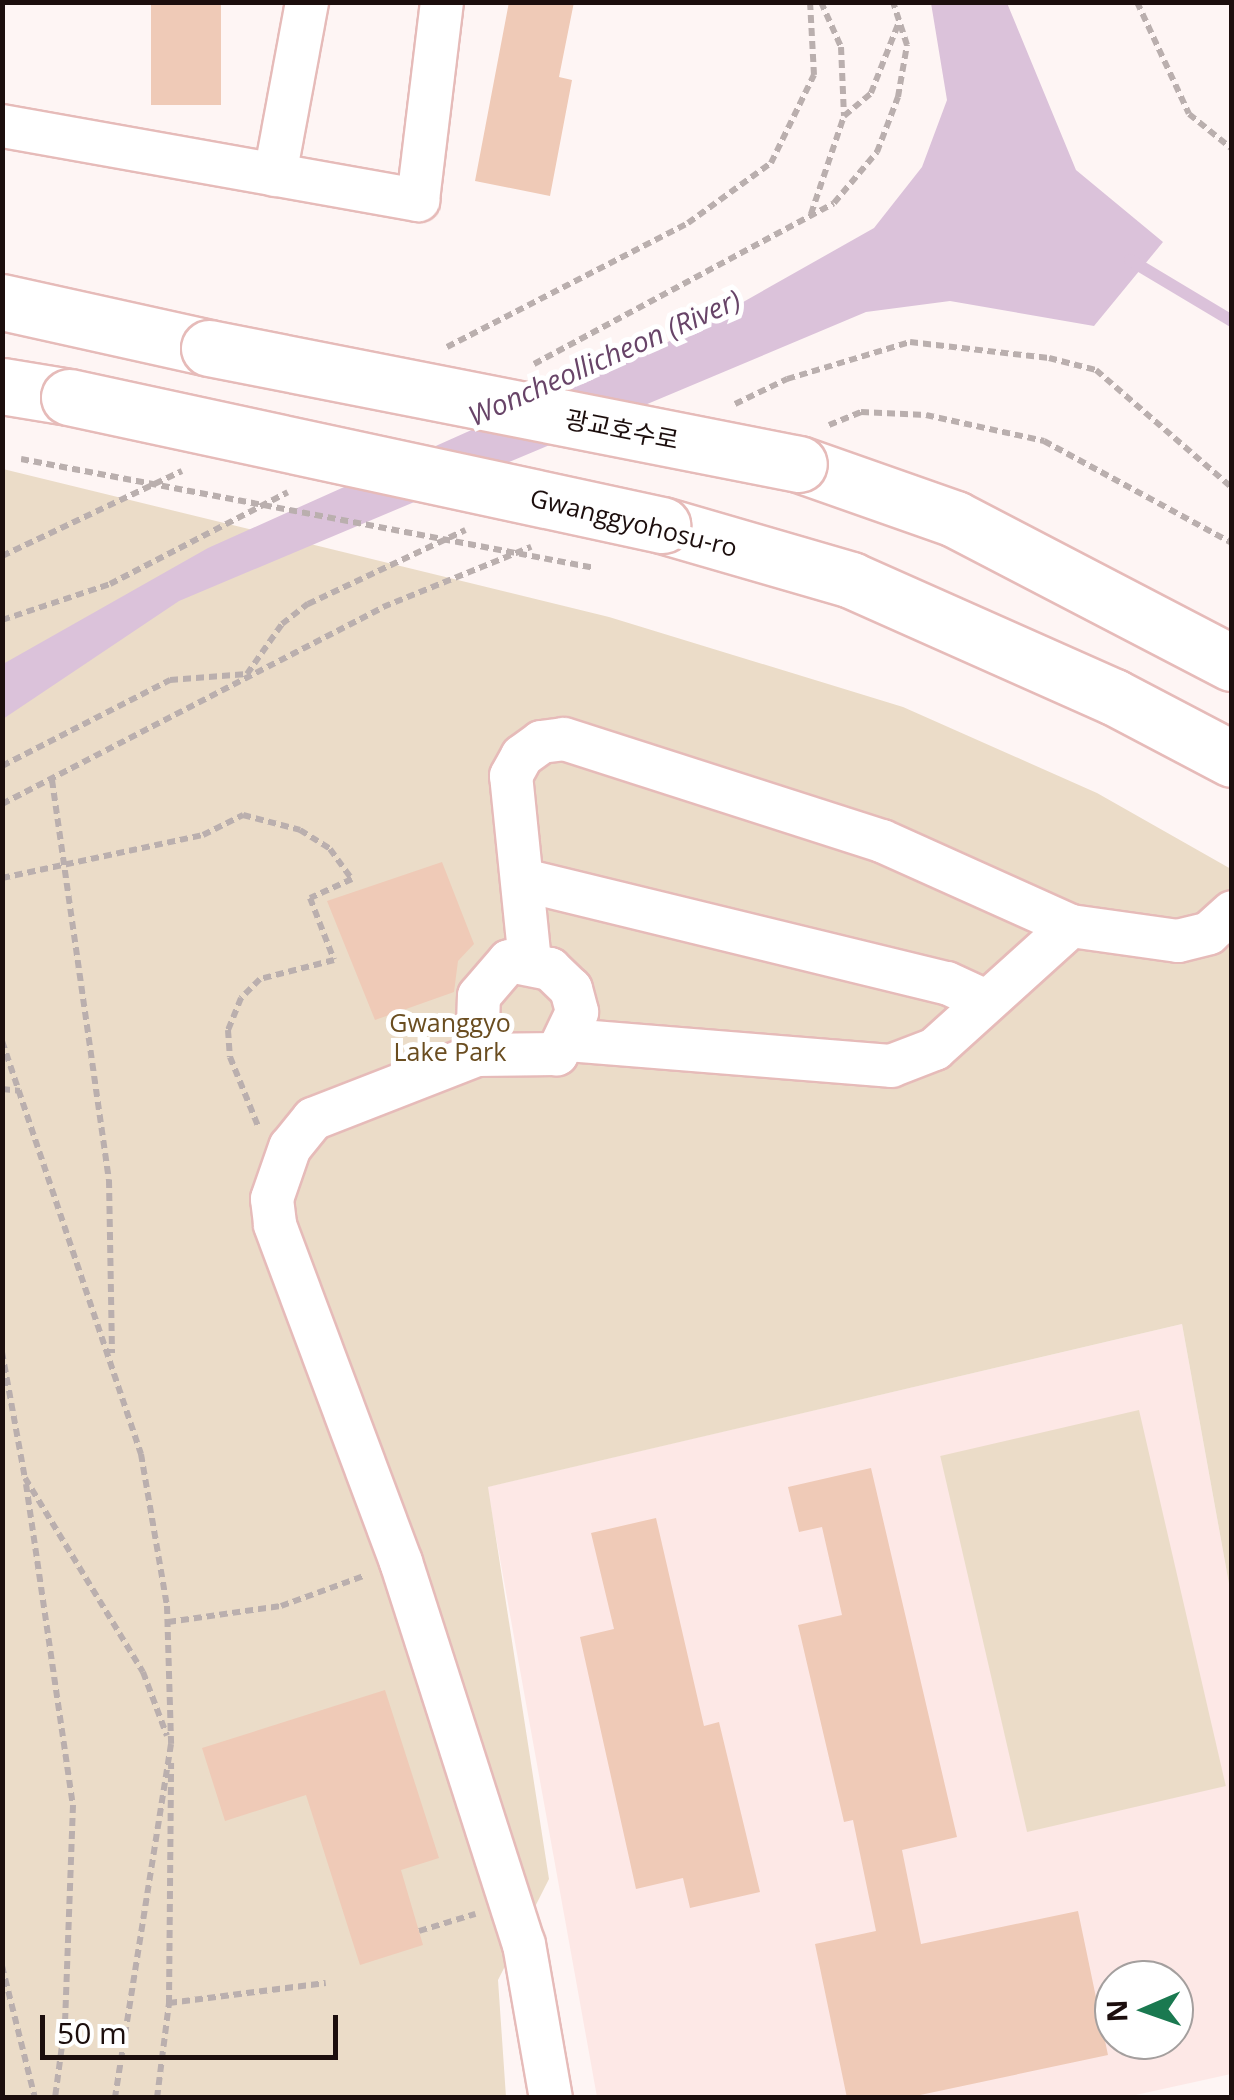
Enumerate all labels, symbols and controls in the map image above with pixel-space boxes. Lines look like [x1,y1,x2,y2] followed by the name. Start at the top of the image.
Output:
[463,282,745,432] water label: Woncheollicheon (River)
[563,403,681,455] street label: 광교호수로
[527,482,741,562] street label: Gwanggyohosu-ro
[389,1008,511,1067] park label: Gwanggyo Lake Park
[1094,1960,1194,2060] north arrow
[45,1995,342,2057] scale bar
[1097,1999,1135,2023] text: N
[57,2012,127,2053] text: 50 m

